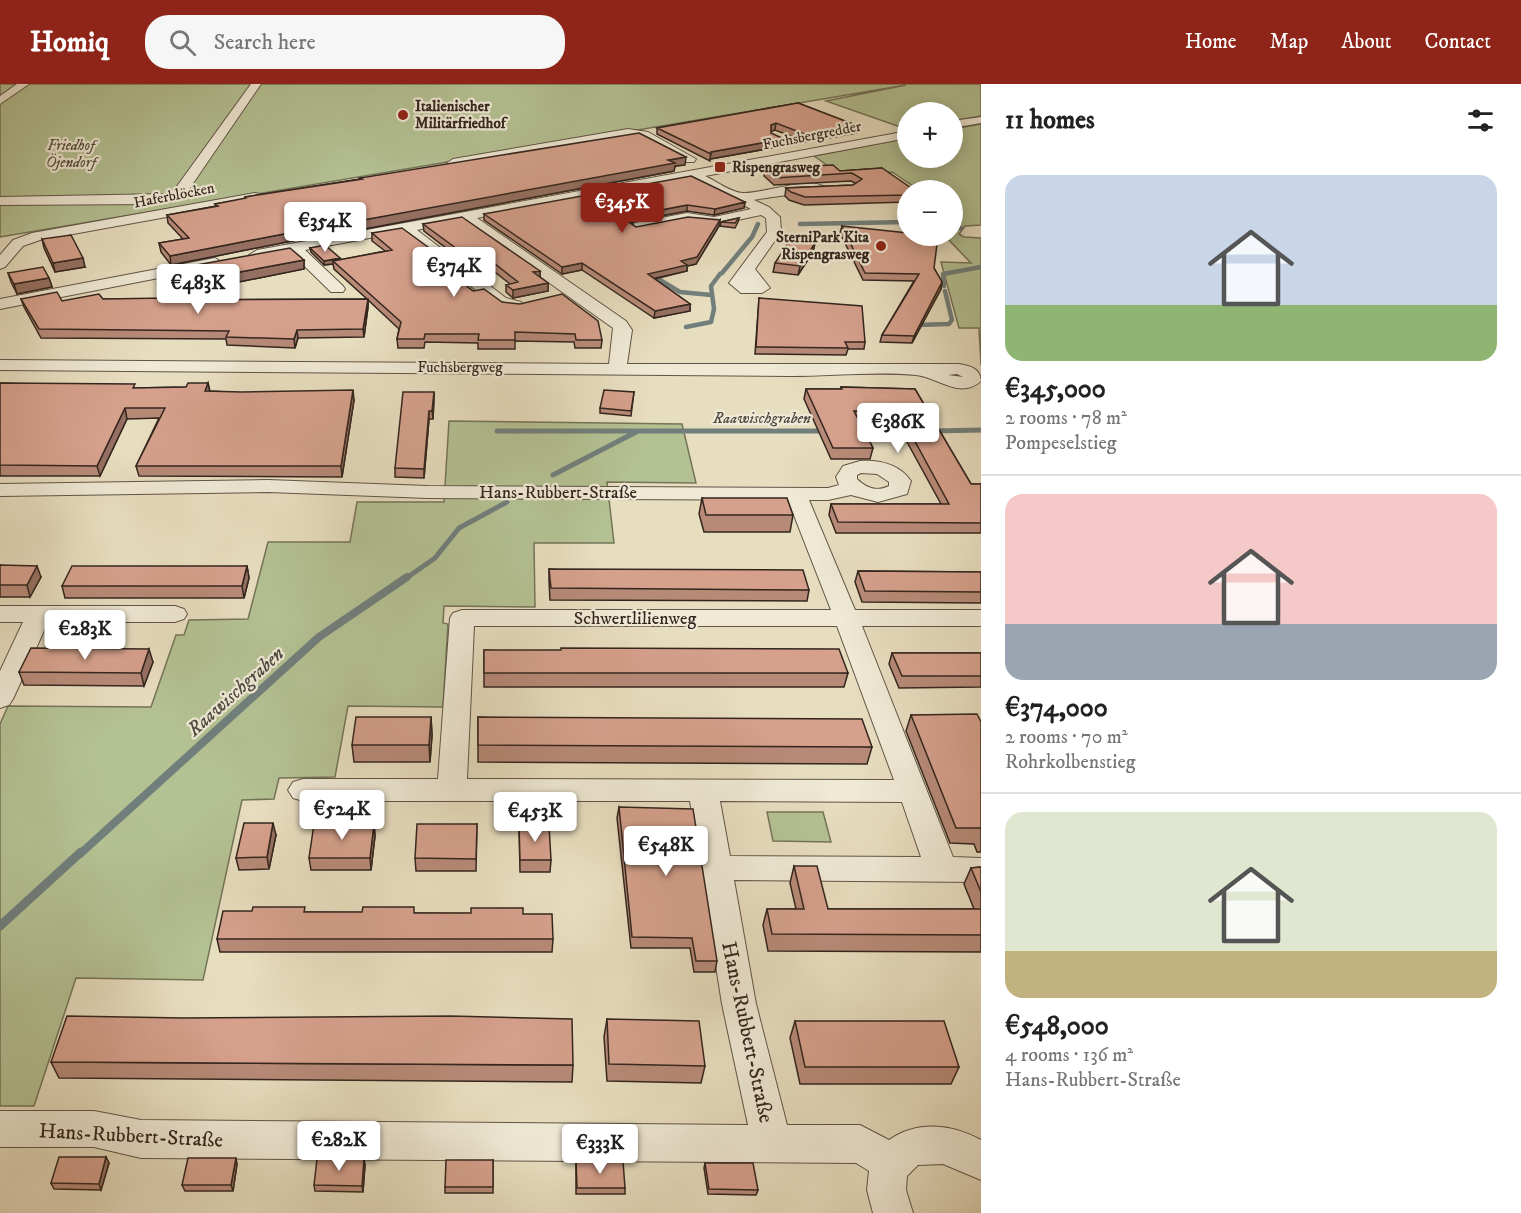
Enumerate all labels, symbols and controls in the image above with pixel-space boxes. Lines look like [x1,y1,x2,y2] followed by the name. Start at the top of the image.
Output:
[145,15,565,69] search box
[30,25,109,60] text: Homiq
[166,26,199,59] icon: search
[214,29,316,56] text: Search here
[1185,29,1237,55] text: Home
[1270,29,1308,55] text: Map
[1341,29,1392,55] text: About
[1425,29,1491,55] text: Contact
[415,97,509,133] place label: Italienischer Militärfriedhof
[897,102,963,246] map controls
[897,102,963,168] button: +
[1005,104,1095,137] text: 11 homes
[1464,104,1497,137] icon: filters
[396,108,410,122] marker: Italienischer Militärfriedhof
[761,117,863,154] street label: Fuchsbergredder
[46,136,100,172] park label: Friedhof Öjendorf
[732,158,820,177] place label: Rispengrasweg
[713,160,727,174] marker: Rispengrasweg
[132,178,216,213] street label: Haferblöcken
[897,180,963,246] button: −
[580,183,664,234] pin: €345K
[595,190,649,215] text: €345K
[283,202,367,253] pin: €354K
[298,209,352,234] text: €354K
[1197,214,1305,322] icon: home
[776,228,870,264] place label: SterniPark Kita Rispengrasweg
[874,239,888,253] marker: SterniPark Kita Rispengrasweg
[412,247,496,298] pin: €374K
[427,254,481,279] text: €374K
[156,264,240,315] pin: €483K
[171,271,225,296] text: €483K
[418,358,503,377] street label: Fuchsbergweg
[1005,373,1106,406] text: €345,000
[856,403,940,454] pin: €386K
[1005,406,1127,431] text: 2 rooms · 78 m²
[712,408,811,428] water label: Raawischgraben
[871,410,925,435] text: €386K
[1005,431,1117,456] text: Pompeselstieg
[479,482,637,504] street label: Hans-Rubbert-Straße
[1197,533,1305,641] icon: home
[574,608,696,630] street label: Schwertlilienweg
[43,610,127,661] pin: €283K
[58,617,112,642] text: €283K
[181,642,290,743] water label: Raawischgraben
[1005,692,1108,725] text: €374,000
[1005,725,1128,750] text: 2 rooms · 70 m²
[1005,750,1135,775] text: Rohrkolbenstieg
[300,790,384,841] pin: €524K
[493,792,577,843] pin: €453K
[313,797,371,822] text: €524K
[508,799,562,824] text: €453K
[624,826,708,877] pin: €548K
[638,833,694,858] text: €548K
[1197,851,1305,959] icon: home
[715,939,779,1125] street label: Hans-Rubbert-Straße
[1005,1010,1109,1043] text: €548,000
[1005,1043,1133,1068] text: 4 rooms · 136 m²
[1005,1068,1181,1093] text: Hans-Rubbert-Straße
[38,1118,224,1154] street label: Hans-Rubbert-Straße
[297,1121,381,1172] pin: €282K
[558,1124,642,1175] pin: €333K
[311,1128,367,1153] text: €282K
[576,1131,624,1156] text: €333K

